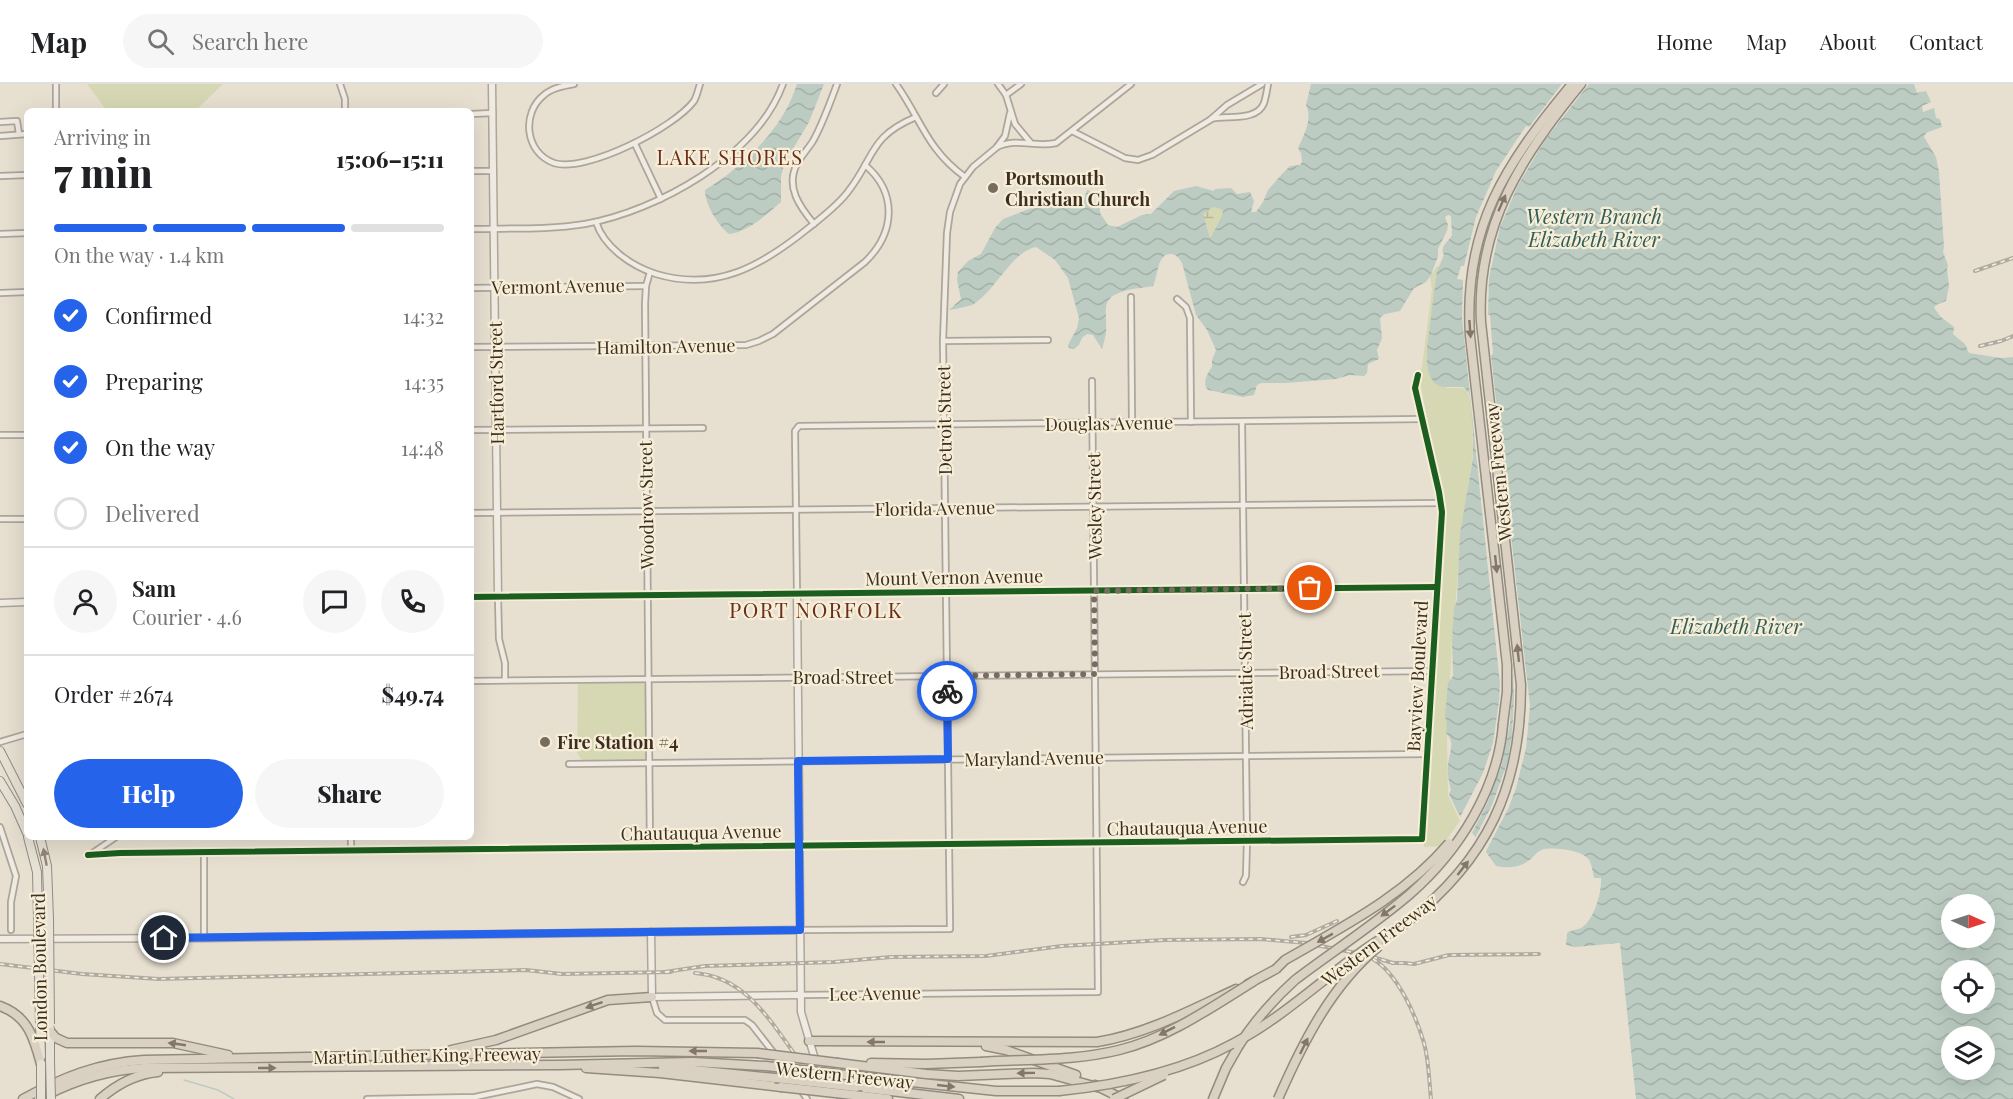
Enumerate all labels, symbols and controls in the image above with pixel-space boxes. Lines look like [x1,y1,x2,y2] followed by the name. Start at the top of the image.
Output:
[123,14,543,68] search box
[30,23,87,60] text: Map
[144,25,177,58] icon: search
[192,26,308,56] text: Search here
[1657,27,1713,55] text: Home
[1746,27,1787,55] text: Map
[1820,27,1876,55] text: About
[1909,27,1983,55] text: Contact
[54,123,151,150] text: Arriving in
[656,143,804,170] district label: LAKE SHORES
[336,144,444,174] text: 15:06–15:11
[54,146,153,198] text: 7 min
[1005,166,1150,211] place label: Portsmouth Christian Church
[986,181,1000,195] marker: Portsmouth Christian Church
[1497,193,1507,211] one-way arrow
[1526,202,1662,252] water label: Western Branch Elizabeth River
[54,241,224,268] text: On the way · 1.4 km
[490,273,625,299] street label: Vermont Avenue
[54,299,87,332] icon: check
[105,300,212,330] text: Confirmed
[403,302,444,329] text: 14:32
[1465,319,1474,338] one-way arrow
[483,321,509,445] street label: Hartford Street
[596,333,736,359] street label: Hamilton Avenue
[931,364,957,475] street label: Detroit Street
[54,365,87,398] icon: check
[105,366,203,396] text: Preparing
[404,368,444,395] text: 14:35
[1479,402,1517,543] street label: Western Freeway
[1045,410,1173,436] street label: Douglas Avenue
[54,431,87,464] icon: check
[105,432,215,462] text: On the way
[401,434,444,461] text: 14:48
[633,440,659,571] street label: Woodrow Street
[1081,451,1107,561] street label: Wesley Street
[874,495,996,521] street label: Florida Avenue
[105,498,200,528] text: Delivered
[1492,555,1501,574] one-way arrow
[1284,562,1335,613] pin
[865,563,1043,591] street label: Mount Vernon Avenue
[54,570,117,633] button: person
[303,570,366,633] button: chat
[381,570,444,633] button: phone
[1293,571,1326,604] icon: bag
[132,573,176,603] text: Sam
[729,595,903,623] district label: PORT NORFOLK
[1401,599,1433,752] street label: Bayview Boulevard
[132,603,242,630] text: Courier · 4.6
[1232,612,1258,731] street label: Adriatic Street
[1669,612,1803,639] water label: Elizabeth River
[1513,644,1523,663] one-way arrow
[1278,658,1380,684] street label: Broad Street
[917,661,977,721] courier
[793,665,894,689] street label: Broad Street
[931,675,964,708] icon: bike
[54,679,173,709] text: Order #2674
[382,679,444,709] text: $49.74
[557,730,679,754] place label: Fire Station #4
[538,735,552,749] marker: Fire Station #4
[964,745,1104,771] street label: Maryland Avenue
[54,759,243,828] button: Help
[255,759,444,828] button: Share
[1106,814,1268,840] street label: Chautauqua Avenue
[620,819,782,845] street label: Chautauqua Avenue
[40,847,49,866] one-way arrow
[1457,861,1469,876] one-way arrow
[1316,889,1442,992] street label: Western Freeway
[26,892,52,1041] street label: London Boulevard
[1941,894,1995,948] north arrow
[1941,894,1995,1080] map controls
[1380,904,1395,916] one-way arrow
[138,912,189,963] pin
[147,921,180,954] icon: home
[1317,932,1333,943] one-way arrow
[1941,960,1995,1014] button: locate
[829,980,921,1006] street label: Lee Avenue
[585,1000,603,1010] one-way arrow
[1941,1026,1995,1080] button: layers
[1159,1027,1176,1036] one-way arrow
[866,1037,885,1047] one-way arrow
[1299,1038,1308,1055] one-way arrow
[168,1039,187,1048] one-way arrow
[313,1041,541,1069] street label: Martin Luther King Freeway
[689,1046,708,1056] one-way arrow
[774,1056,915,1094] street label: Western Freeway
[258,1063,277,1073] one-way arrow
[1016,1068,1035,1078] one-way arrow
[937,1081,956,1091] one-way arrow

